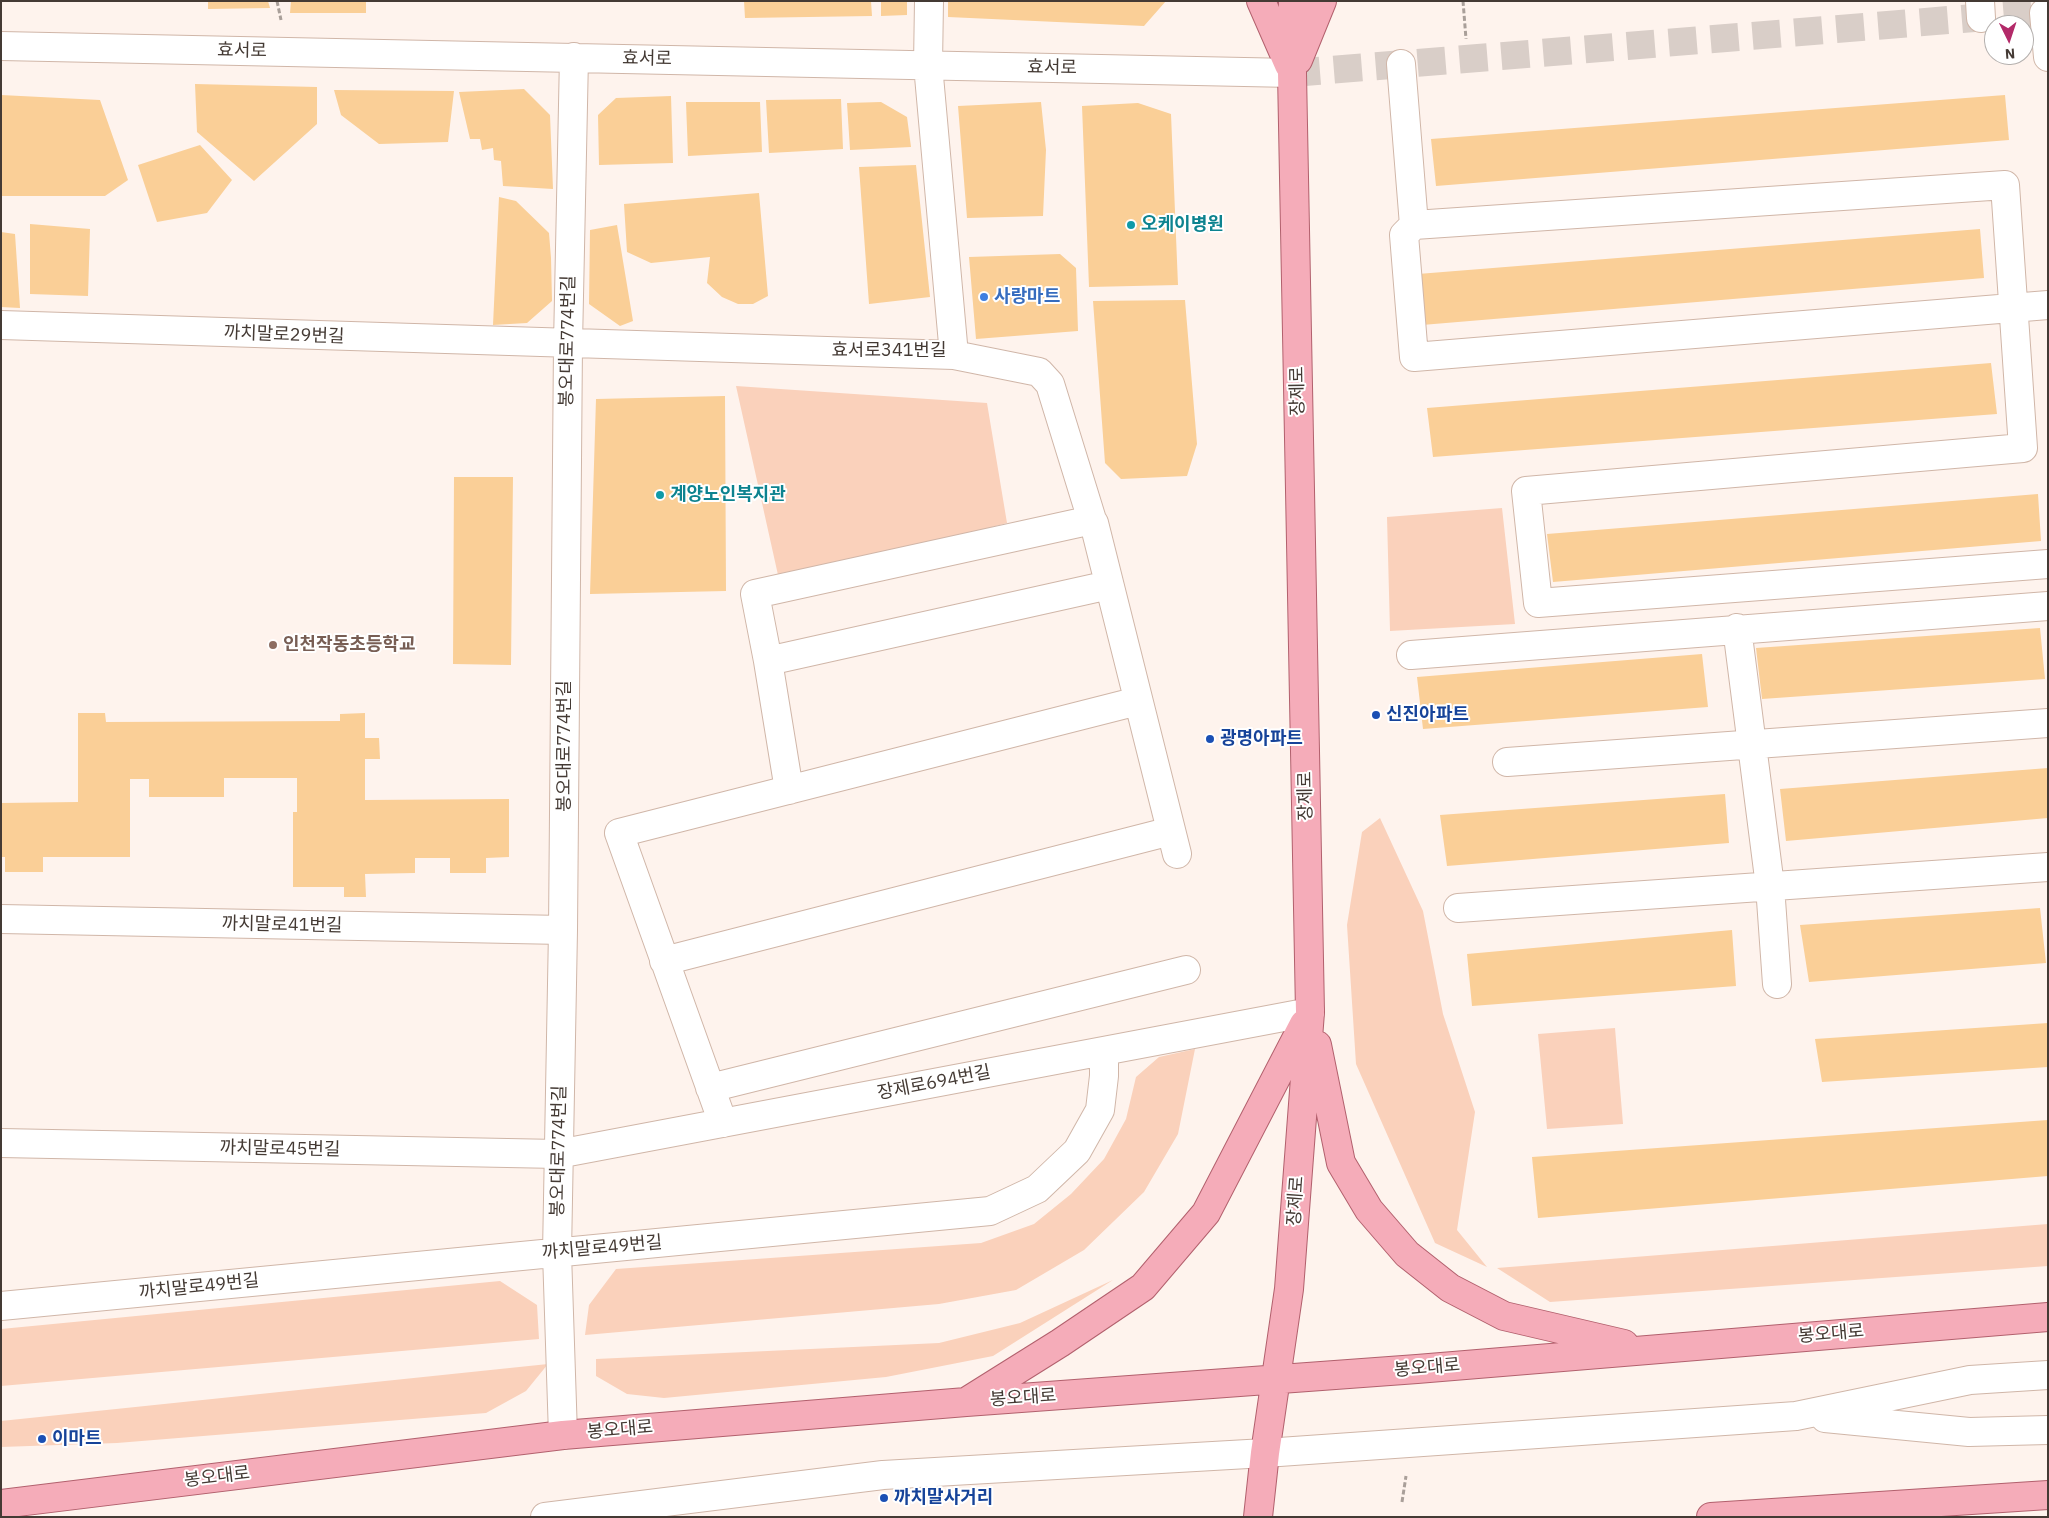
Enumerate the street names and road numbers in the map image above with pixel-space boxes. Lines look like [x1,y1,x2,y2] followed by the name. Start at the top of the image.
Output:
[217,40,267,62] street label: 효서로
[622,48,672,70] street label: 효서로
[1027,57,1077,79] street label: 효서로
[556,275,580,407] street label: 봉오대로774번길
[223,322,345,348] street label: 까치말로29번길
[831,340,947,362] street label: 효서로341번길
[1287,366,1309,416] street label: 장제로
[554,680,576,812] street label: 봉오대로774번길
[1295,771,1317,821] street label: 장제로
[221,913,343,937] street label: 까치말로41번길
[875,1061,993,1105] street label: 장제로694번길
[547,1085,571,1217] street label: 봉오대로774번길
[219,1137,341,1161] street label: 까치말로45번길
[1283,1175,1309,1227] street label: 장제로
[541,1232,663,1264] street label: 까치말로49번길
[138,1270,260,1304] street label: 까치말로49번길
[1797,1320,1865,1348] street label: 봉오대로
[1393,1354,1461,1382] street label: 봉오대로
[989,1385,1057,1411] street label: 봉오대로
[586,1416,654,1444] street label: 봉오대로
[183,1462,251,1492] street label: 봉오대로

